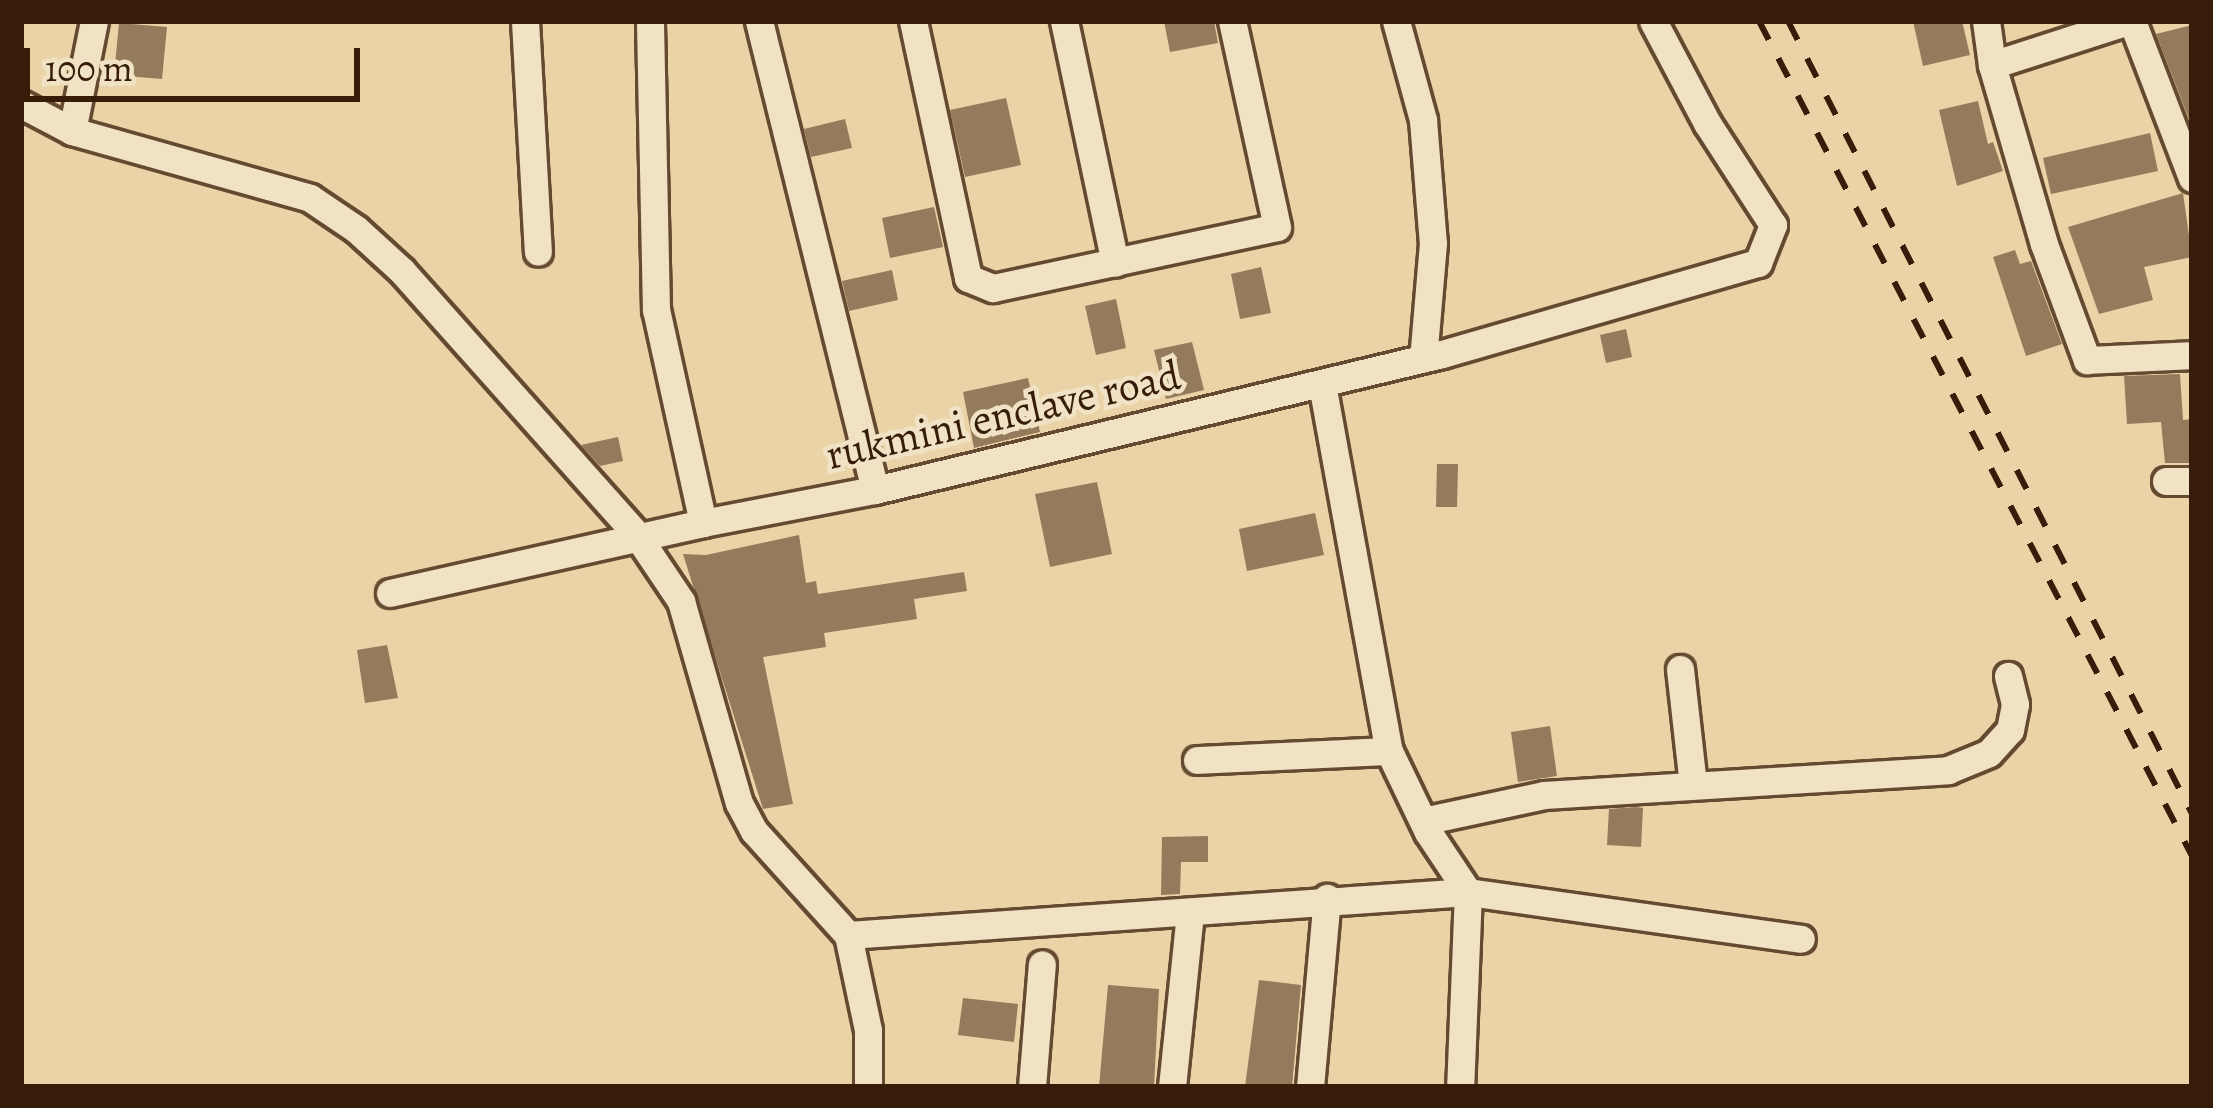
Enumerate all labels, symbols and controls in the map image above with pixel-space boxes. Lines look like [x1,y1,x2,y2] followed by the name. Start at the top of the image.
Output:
[30,24,366,98] scale bar
[45,44,133,93] text: 100 m
[821,350,1185,480] street label: rukmini enclave road

